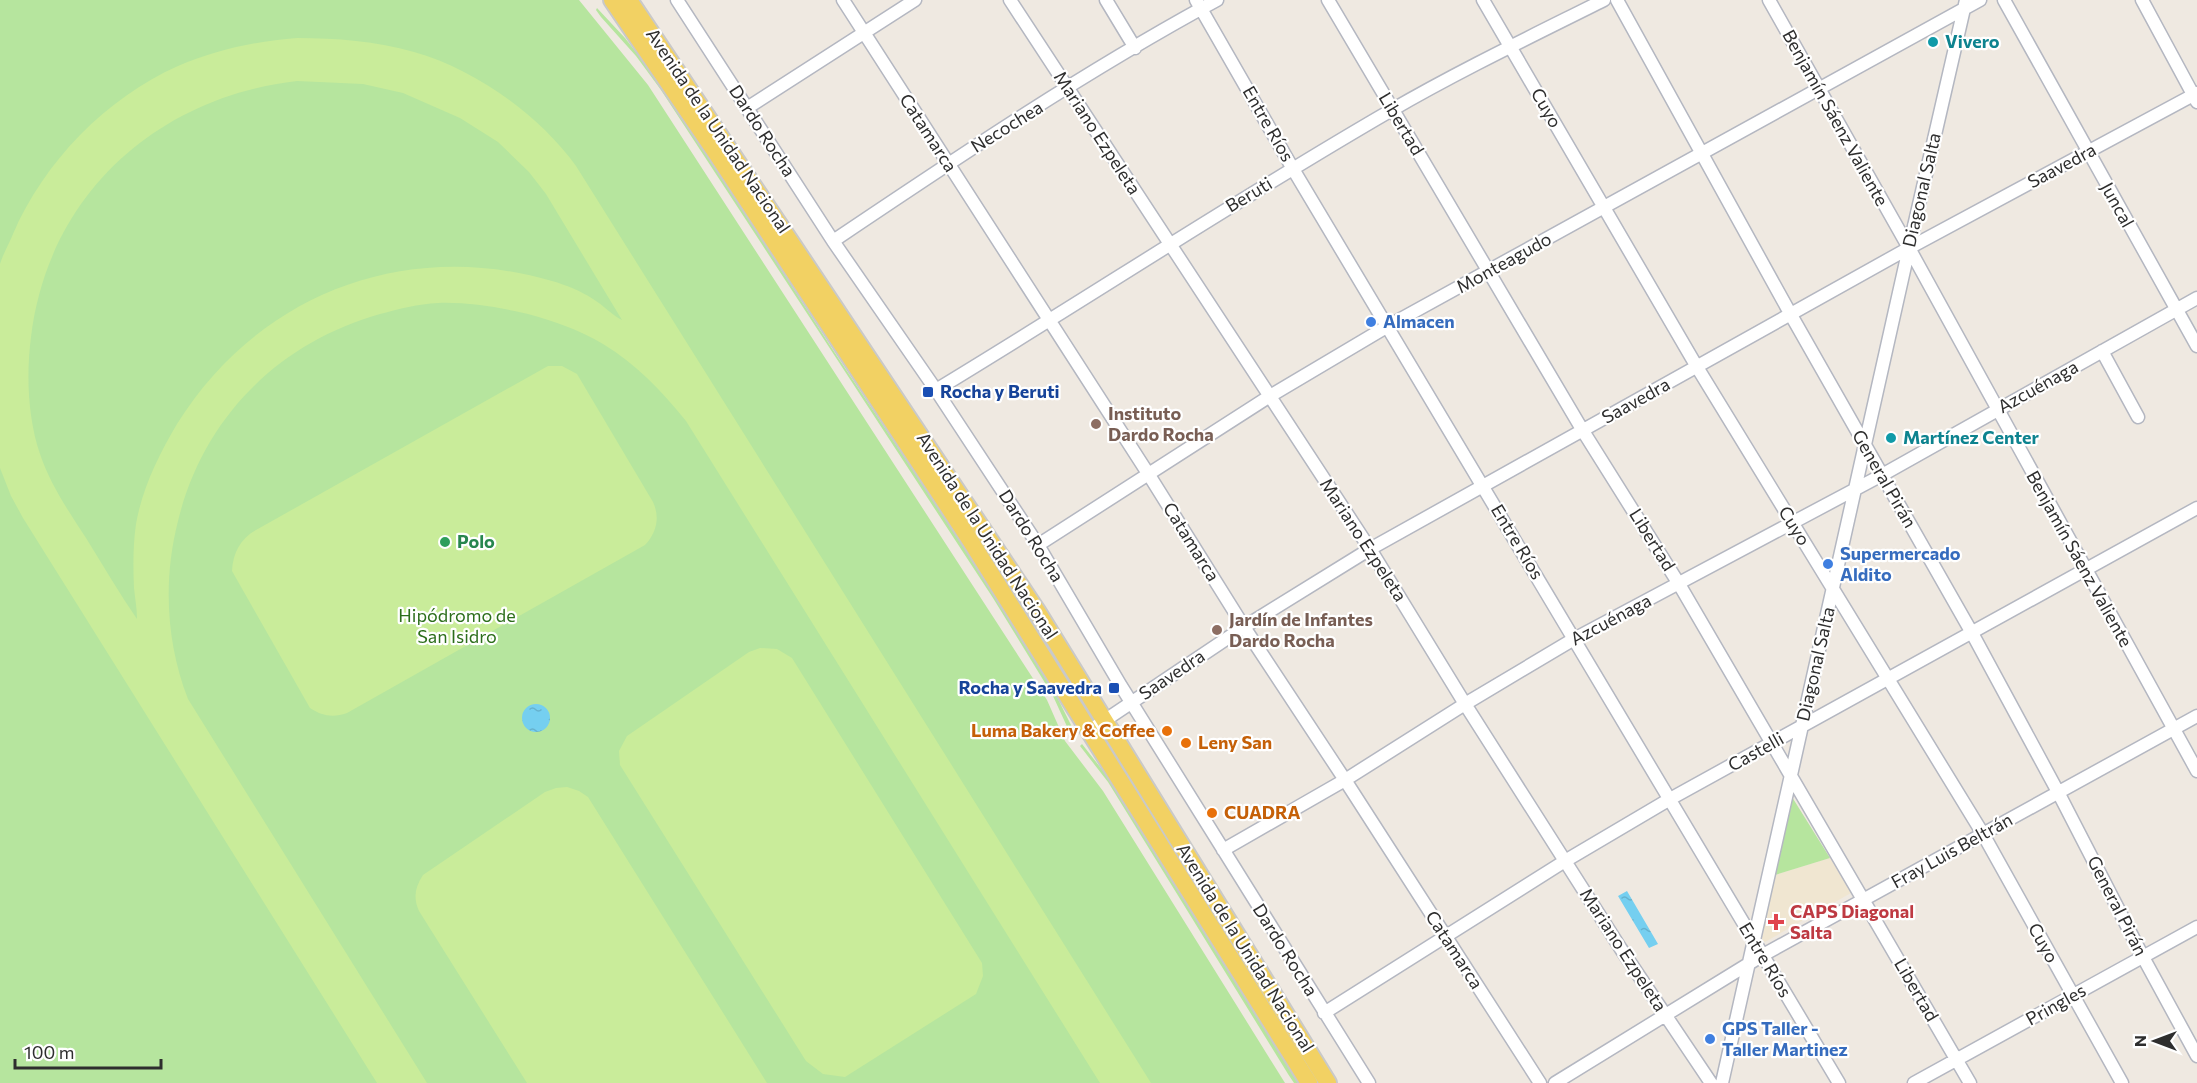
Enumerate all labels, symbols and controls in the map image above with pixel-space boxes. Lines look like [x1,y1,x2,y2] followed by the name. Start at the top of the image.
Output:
[642,24,796,237] street label: Avenida de la Unidad Nacional
[1778,26,1894,210] street label: Benjamín Sáenz Valiente
[1945,30,2000,52] place label: Vivero
[1926,35,1940,49] marker: Vivero
[1050,67,1146,198] street label: Mariano Ezpeleta
[725,80,801,180] street label: Dardo Rocha
[1238,82,1299,165] street label: Entre Ríos
[1527,84,1567,131] street label: Cuyo
[1375,88,1429,159] street label: Libertad
[895,89,962,176] street label: Catamarca
[966,95,1047,157] street label: Necochea
[1897,130,1945,249] street label: Diagonal Salta
[2024,138,2100,192] street label: Saavedra
[1221,172,1276,217] street label: Beruti
[2096,178,2139,231] street label: Juncal
[1452,227,1555,297] street label: Monteagudo
[1383,310,1455,332] place label: Almacen
[1364,315,1378,329] marker: Almacen
[1993,355,2082,417] street label: Azcuénaga
[1598,372,1673,428] street label: Saavedra
[940,380,1060,402] place label: Rocha y Beruti
[921,385,935,399] marker: Rocha y Beruti
[1108,402,1214,445] place label: Instituto Dardo Rocha
[1089,417,1103,431] marker: Instituto Dardo Rocha
[1848,426,1922,531] street label: General Pirán
[1903,426,2040,448] place label: Martínez Center
[913,428,1063,643] street label: Avenida de la Unidad Nacional
[1884,431,1898,445] marker: Martínez Center
[2022,467,2138,651] street label: Benjamín Sáenz Valiente
[1316,474,1412,605] street label: Mariano Ezpeleta
[995,485,1069,586] street label: Dardo Rocha
[1159,498,1225,585] street label: Catamarca
[1487,500,1549,583] street label: Entre Ríos
[1774,502,1815,549] street label: Cuyo
[1625,504,1681,575] street label: Libertad
[457,530,495,552] place label: Polo
[438,535,452,549] marker: Polo
[1840,542,1961,585] place label: Supermercado Aldito
[1821,557,1835,571] marker: Supermercado Aldito
[1566,589,1655,650] street label: Azcuénaga
[398,604,516,647] park label: Hipódromo de San Isidro
[1791,604,1839,723] street label: Diagonal Salta
[1229,608,1373,651] place label: Jardín de Infantes Dardo Rocha
[1210,623,1224,637] marker: Jardín de Infantes Dardo Rocha
[1134,644,1208,704] street label: Saavedra
[958,676,1102,698] place label: Rocha y Saavedra
[1107,681,1121,695] marker: Rocha y Saavedra
[971,719,1155,741] place label: Luma Bakery & Coffee
[1160,724,1174,738] marker: Luma Bakery & Coffee
[1724,727,1787,775] street label: Castelli
[1198,731,1272,753] place label: Leny San
[1179,736,1193,750] marker: Leny San
[1224,801,1300,823] place label: CUADRA
[1205,806,1219,820] marker: CUADRA
[1887,808,2016,893] street label: Fray Luis Beltrán
[1172,839,1319,1056] street label: Avenida de la Unidad Nacional
[2083,852,2153,959] street label: General Pirán
[1576,884,1672,1015] street label: Mariano Ezpeleta
[1249,899,1323,1000] street label: Dardo Rocha
[1790,900,1914,943] place label: CAPS Diagonal Salta
[1421,906,1488,993] street label: Catamarca
[1767,913,1785,931] marker: CAPS Diagonal Salta
[1735,918,1797,1001] street label: Entre Ríos
[2024,919,2064,966] street label: Cuyo
[1890,954,1944,1025] street label: Libertad
[2022,979,2089,1030] street label: Pringles
[2125,1011,2185,1071] north arrow
[1722,1017,1848,1060] place label: GPS Taller - Taller Martinez
[15,1032,160,1070] scale bar
[1703,1032,1717,1046] marker: GPS Taller - Taller Martinez
[2130,1035,2149,1047] text: N
[24,1041,74,1063] text: 100 m

